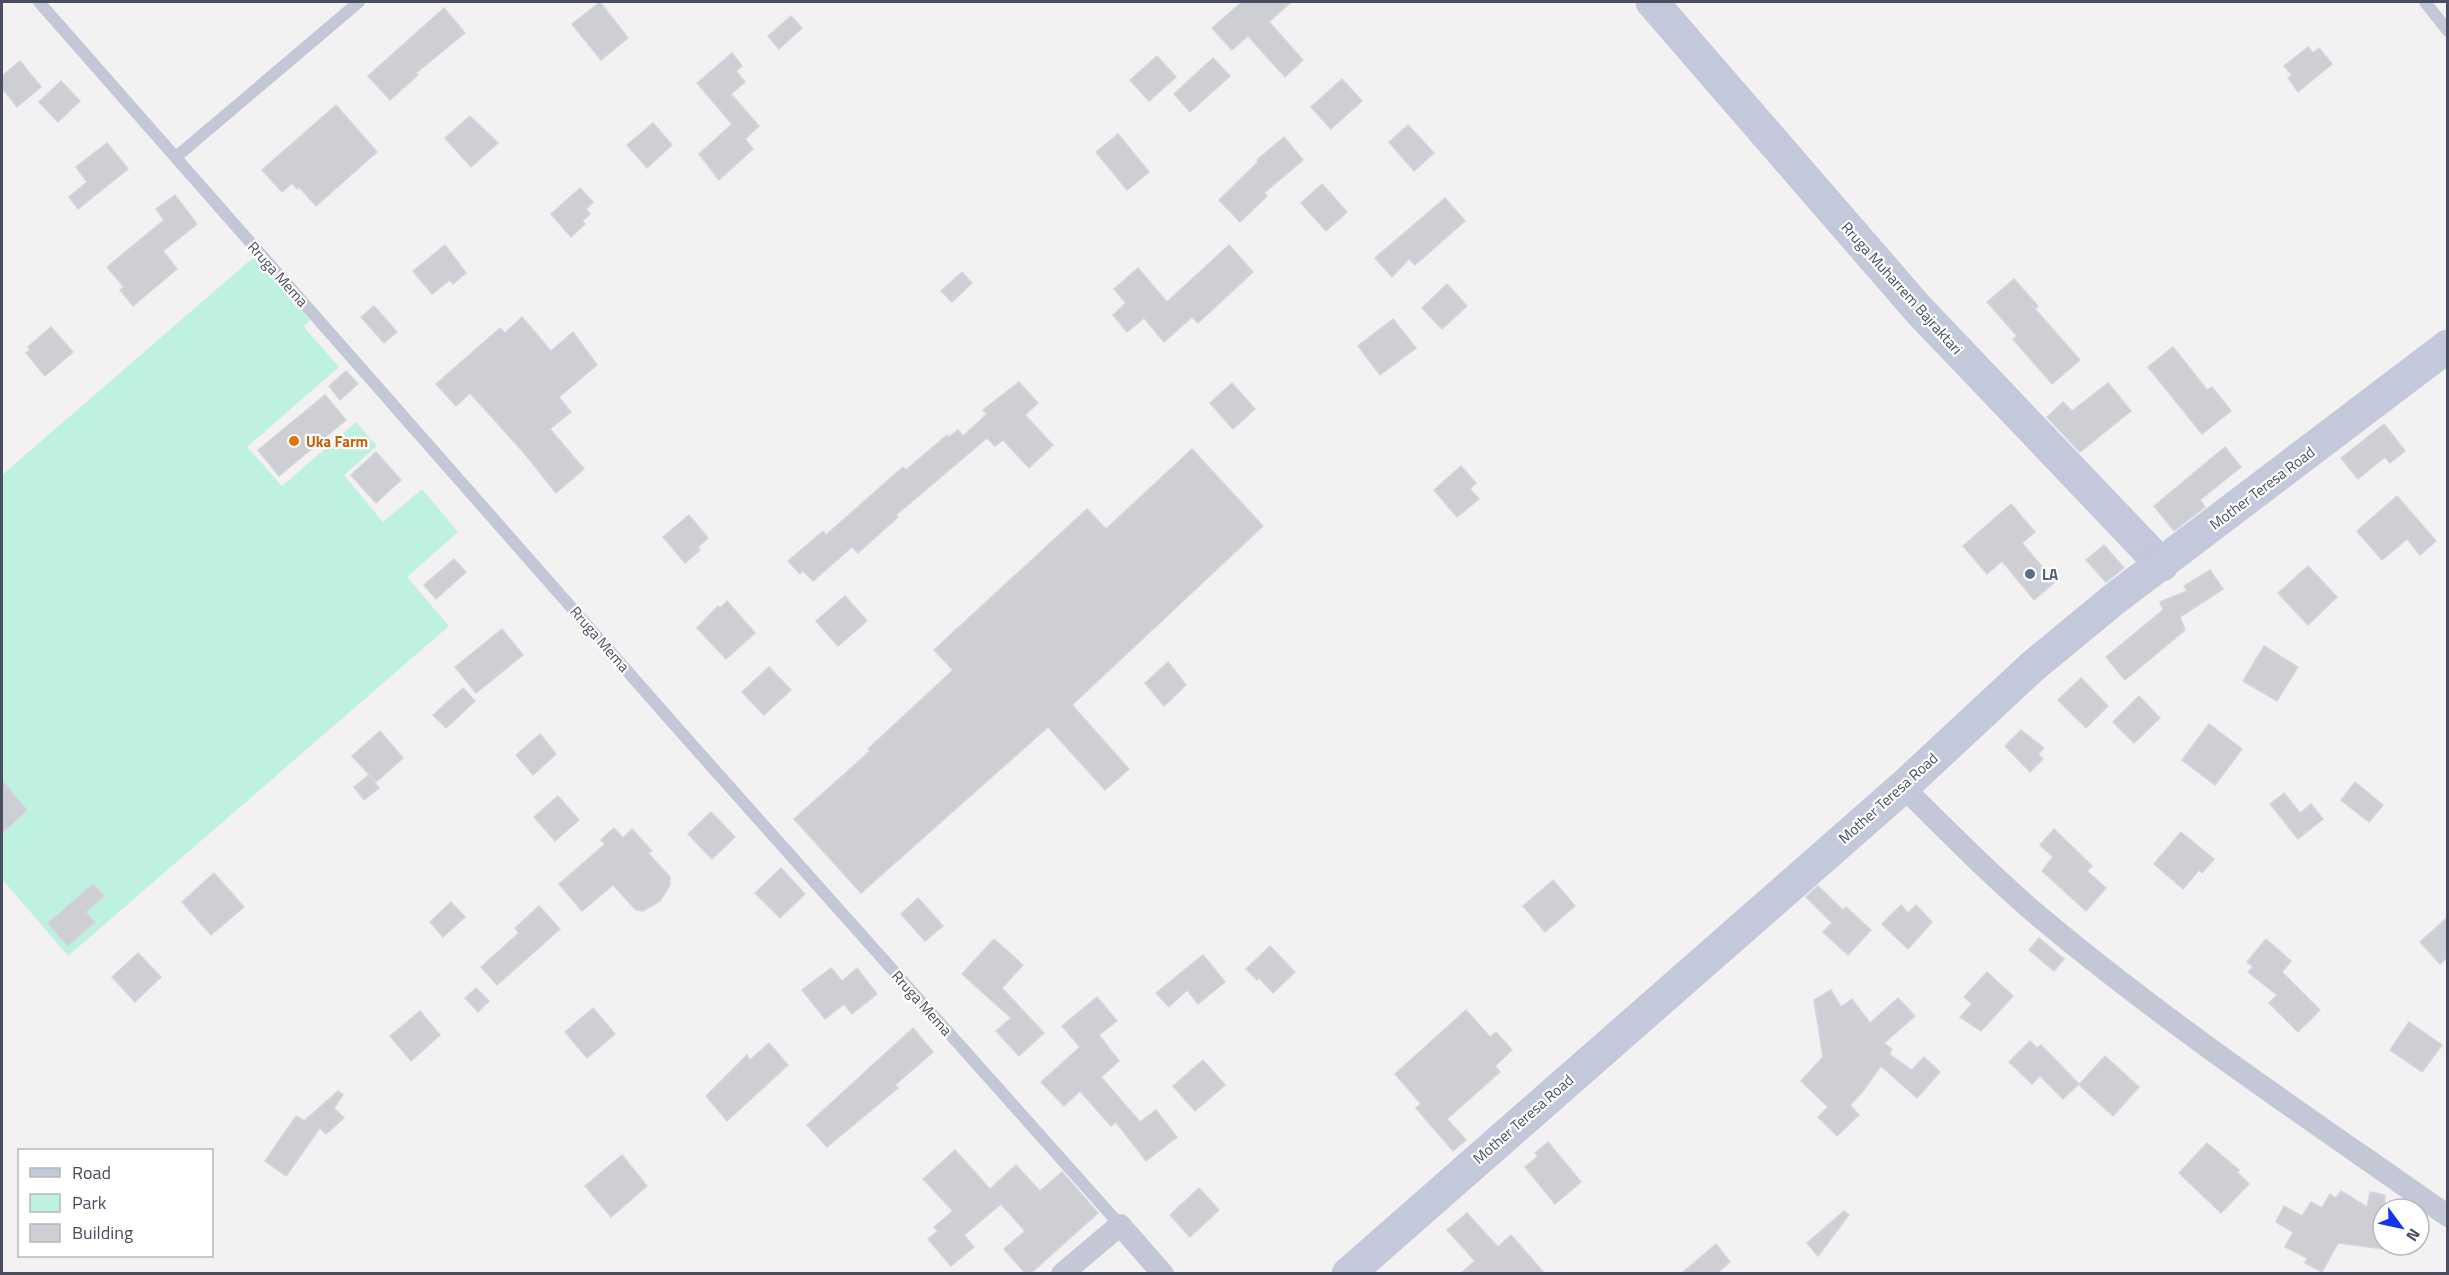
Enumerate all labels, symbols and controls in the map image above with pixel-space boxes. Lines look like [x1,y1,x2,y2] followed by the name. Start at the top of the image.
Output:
[1836,216,1968,360] street label: Rruga Muharrem Bajraktari
[242,236,314,312] street label: Rruga Mema
[306,430,368,453] place label: Uka Farm
[287,434,301,448] marker: Uka Farm
[2204,441,2320,535] street label: Mother Teresa Road
[2042,563,2058,586] place label: LA
[2023,567,2037,581] marker: LA
[565,601,636,678] street label: Rruga Mema
[1833,747,1943,849] street label: Mother Teresa Road
[886,965,958,1041] street label: Rruga Mema
[1468,1069,1578,1169] street label: Mother Teresa Road
[18,1149,213,1257] legend
[72,1159,111,1186] text: Road
[72,1189,107,1216] text: Park
[2371,1197,2431,1257] north arrow
[72,1219,133,1246] text: Building
[2400,1224,2427,1246] text: N

